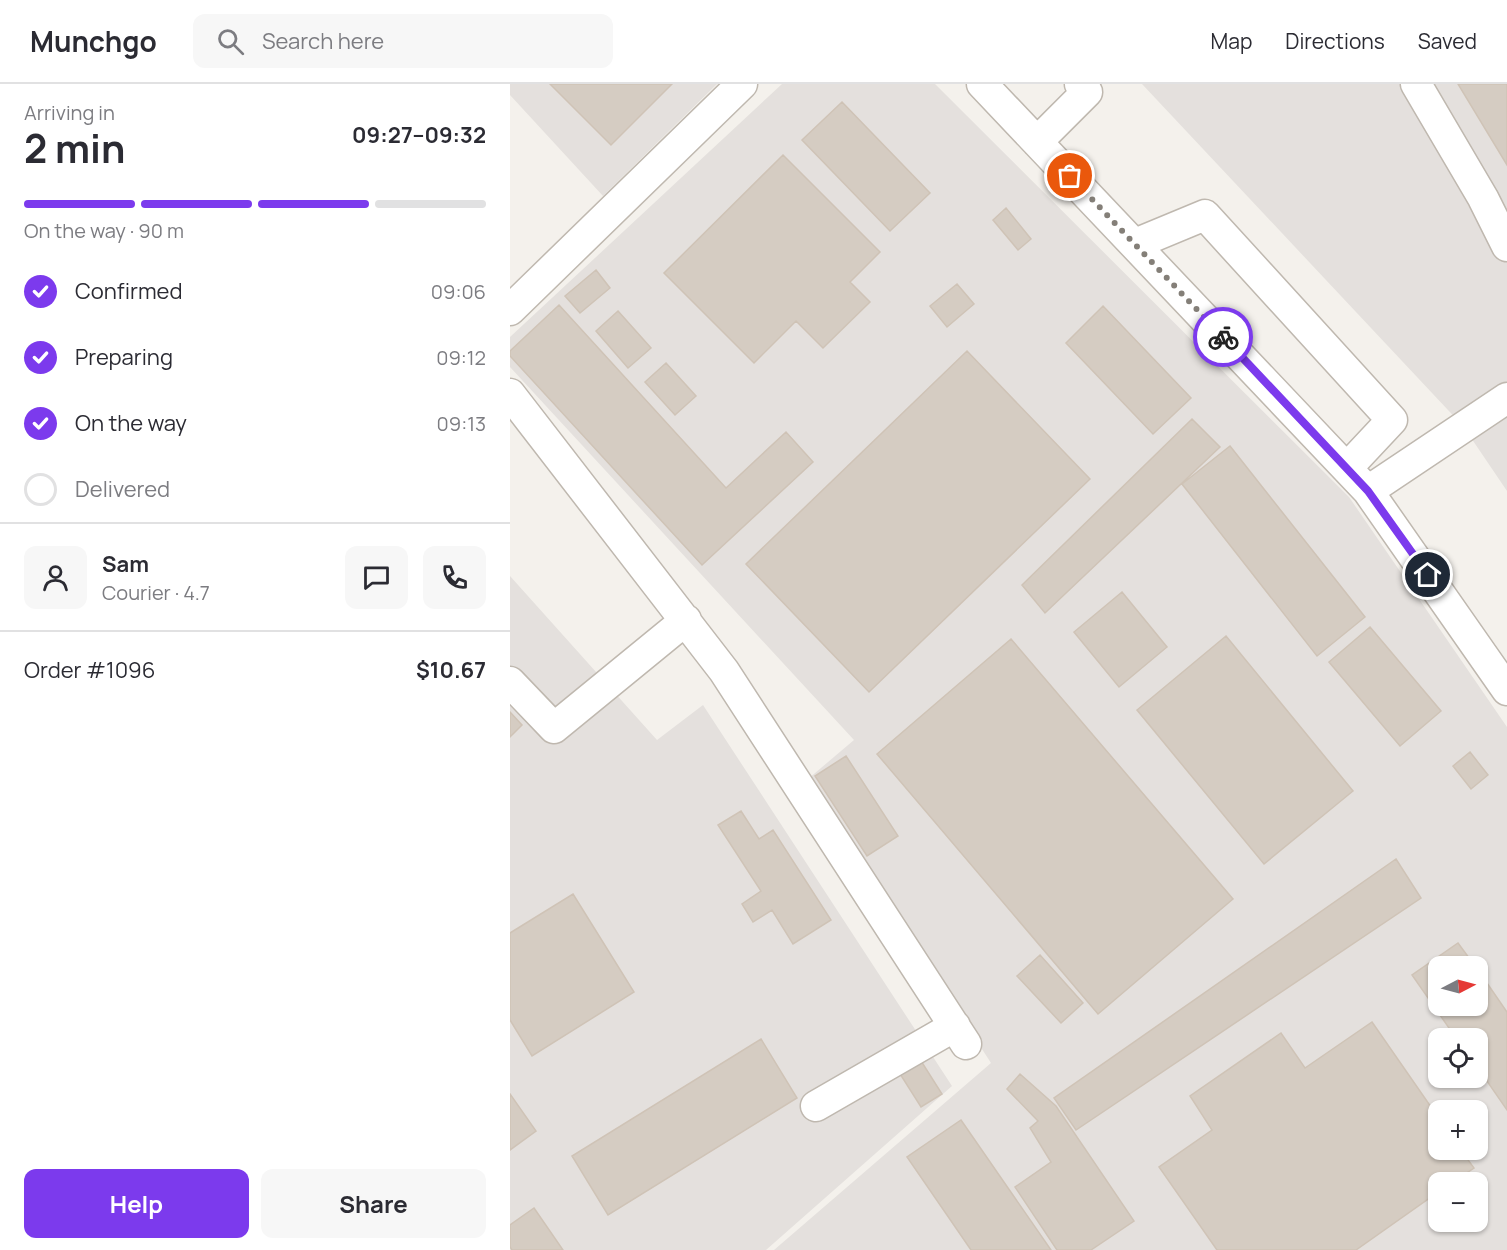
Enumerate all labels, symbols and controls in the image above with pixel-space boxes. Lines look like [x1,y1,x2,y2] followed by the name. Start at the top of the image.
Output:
[193,14,613,68] search box
[30,22,157,60] text: Munchgo
[214,25,247,58] icon: search
[262,26,384,56] text: Search here
[1211,27,1252,55] text: Map
[1285,27,1385,55] text: Directions
[1418,27,1477,55] text: Saved
[24,99,115,126] text: Arriving in
[352,120,486,150] text: 09:27–09:32
[24,121,125,175] text: 2 min
[1044,150,1095,201] pin
[1053,159,1086,192] icon: bag
[24,217,184,244] text: On the way · 90 m
[24,275,57,308] icon: check
[75,276,183,306] text: Confirmed
[431,278,486,305] text: 09:06
[1193,307,1253,367] courier
[1207,321,1240,354] icon: bike
[24,341,57,374] icon: check
[75,342,173,372] text: Preparing
[436,344,486,371] text: 09:12
[24,407,57,440] icon: check
[75,408,187,438] text: On the way
[437,410,486,437] text: 09:13
[75,474,170,504] text: Delivered
[24,546,87,609] button: person
[345,546,408,609] button: chat
[423,546,486,609] button: phone
[102,549,149,579] text: Sam
[1402,549,1453,600] pin
[1411,558,1444,591] icon: home
[102,579,210,606] text: Courier · 4.7
[24,655,155,685] text: Order #1096
[416,655,486,685] text: $10.67
[1428,956,1488,1016] north arrow
[1428,956,1488,1232] map controls
[1428,1028,1488,1088] button: locate
[1428,1100,1488,1160] button: +
[24,1169,249,1238] button: Help
[261,1169,486,1238] button: Share
[1428,1172,1488,1232] button: −

